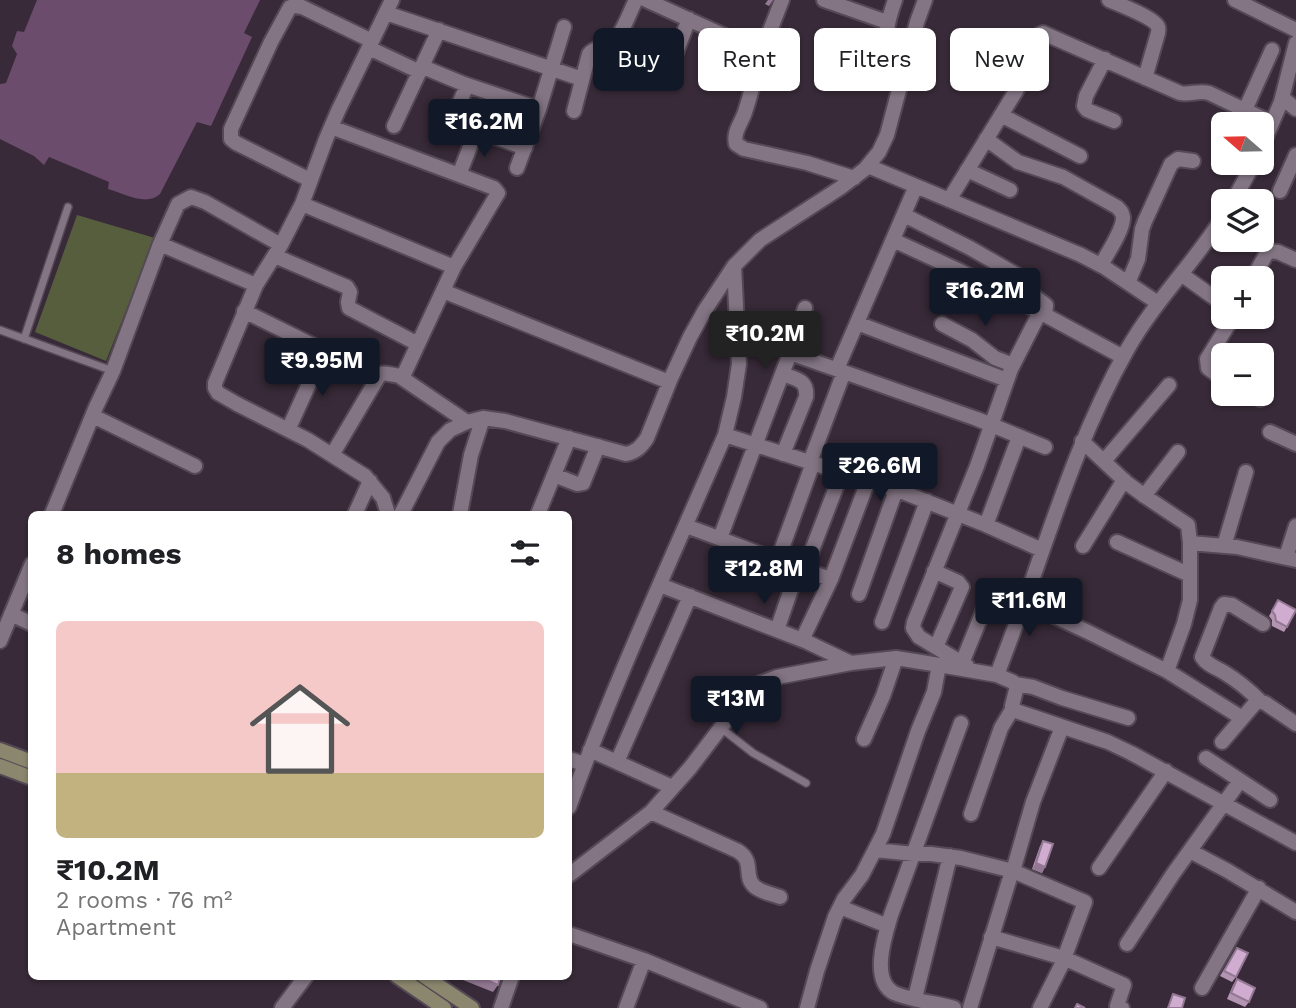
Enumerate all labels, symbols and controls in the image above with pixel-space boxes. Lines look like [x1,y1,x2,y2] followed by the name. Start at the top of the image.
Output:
[593,28,684,91] chip: Buy
[698,28,800,91] chip: Rent
[814,28,936,91] chip: Filters
[950,28,1049,91] chip: New
[427,100,541,159] pin: ₹16.2M
[444,108,524,135] text: ₹16.2M
[1211,112,1274,175] north arrow
[1211,112,1274,406] map controls
[1211,189,1274,252] button: layers
[1211,266,1274,329] button: +
[928,268,1042,328] pin: ₹16.2M
[945,277,1025,304] text: ₹16.2M
[708,312,822,371] pin: ₹10.2M
[725,320,805,347] text: ₹10.2M
[265,338,379,398] pin: ₹9.95M
[1211,343,1274,406] button: −
[281,347,363,374] text: ₹9.95M
[823,444,937,503] pin: ₹26.6M
[838,452,922,479] text: ₹26.6M
[506,534,544,572] icon: filters
[56,536,182,571] text: 8 homes
[707,546,821,606] pin: ₹12.8M
[724,555,804,582] text: ₹12.8M
[972,578,1086,638] pin: ₹11.6M
[991,587,1067,614] text: ₹11.6M
[237,666,363,792] icon: home
[695,676,777,736] pin: ₹13M
[707,685,765,712] text: ₹13M
[56,852,160,887] text: ₹10.2M
[56,887,232,914] text: 2 rooms · 76 m²
[56,914,176,941] text: Apartment

